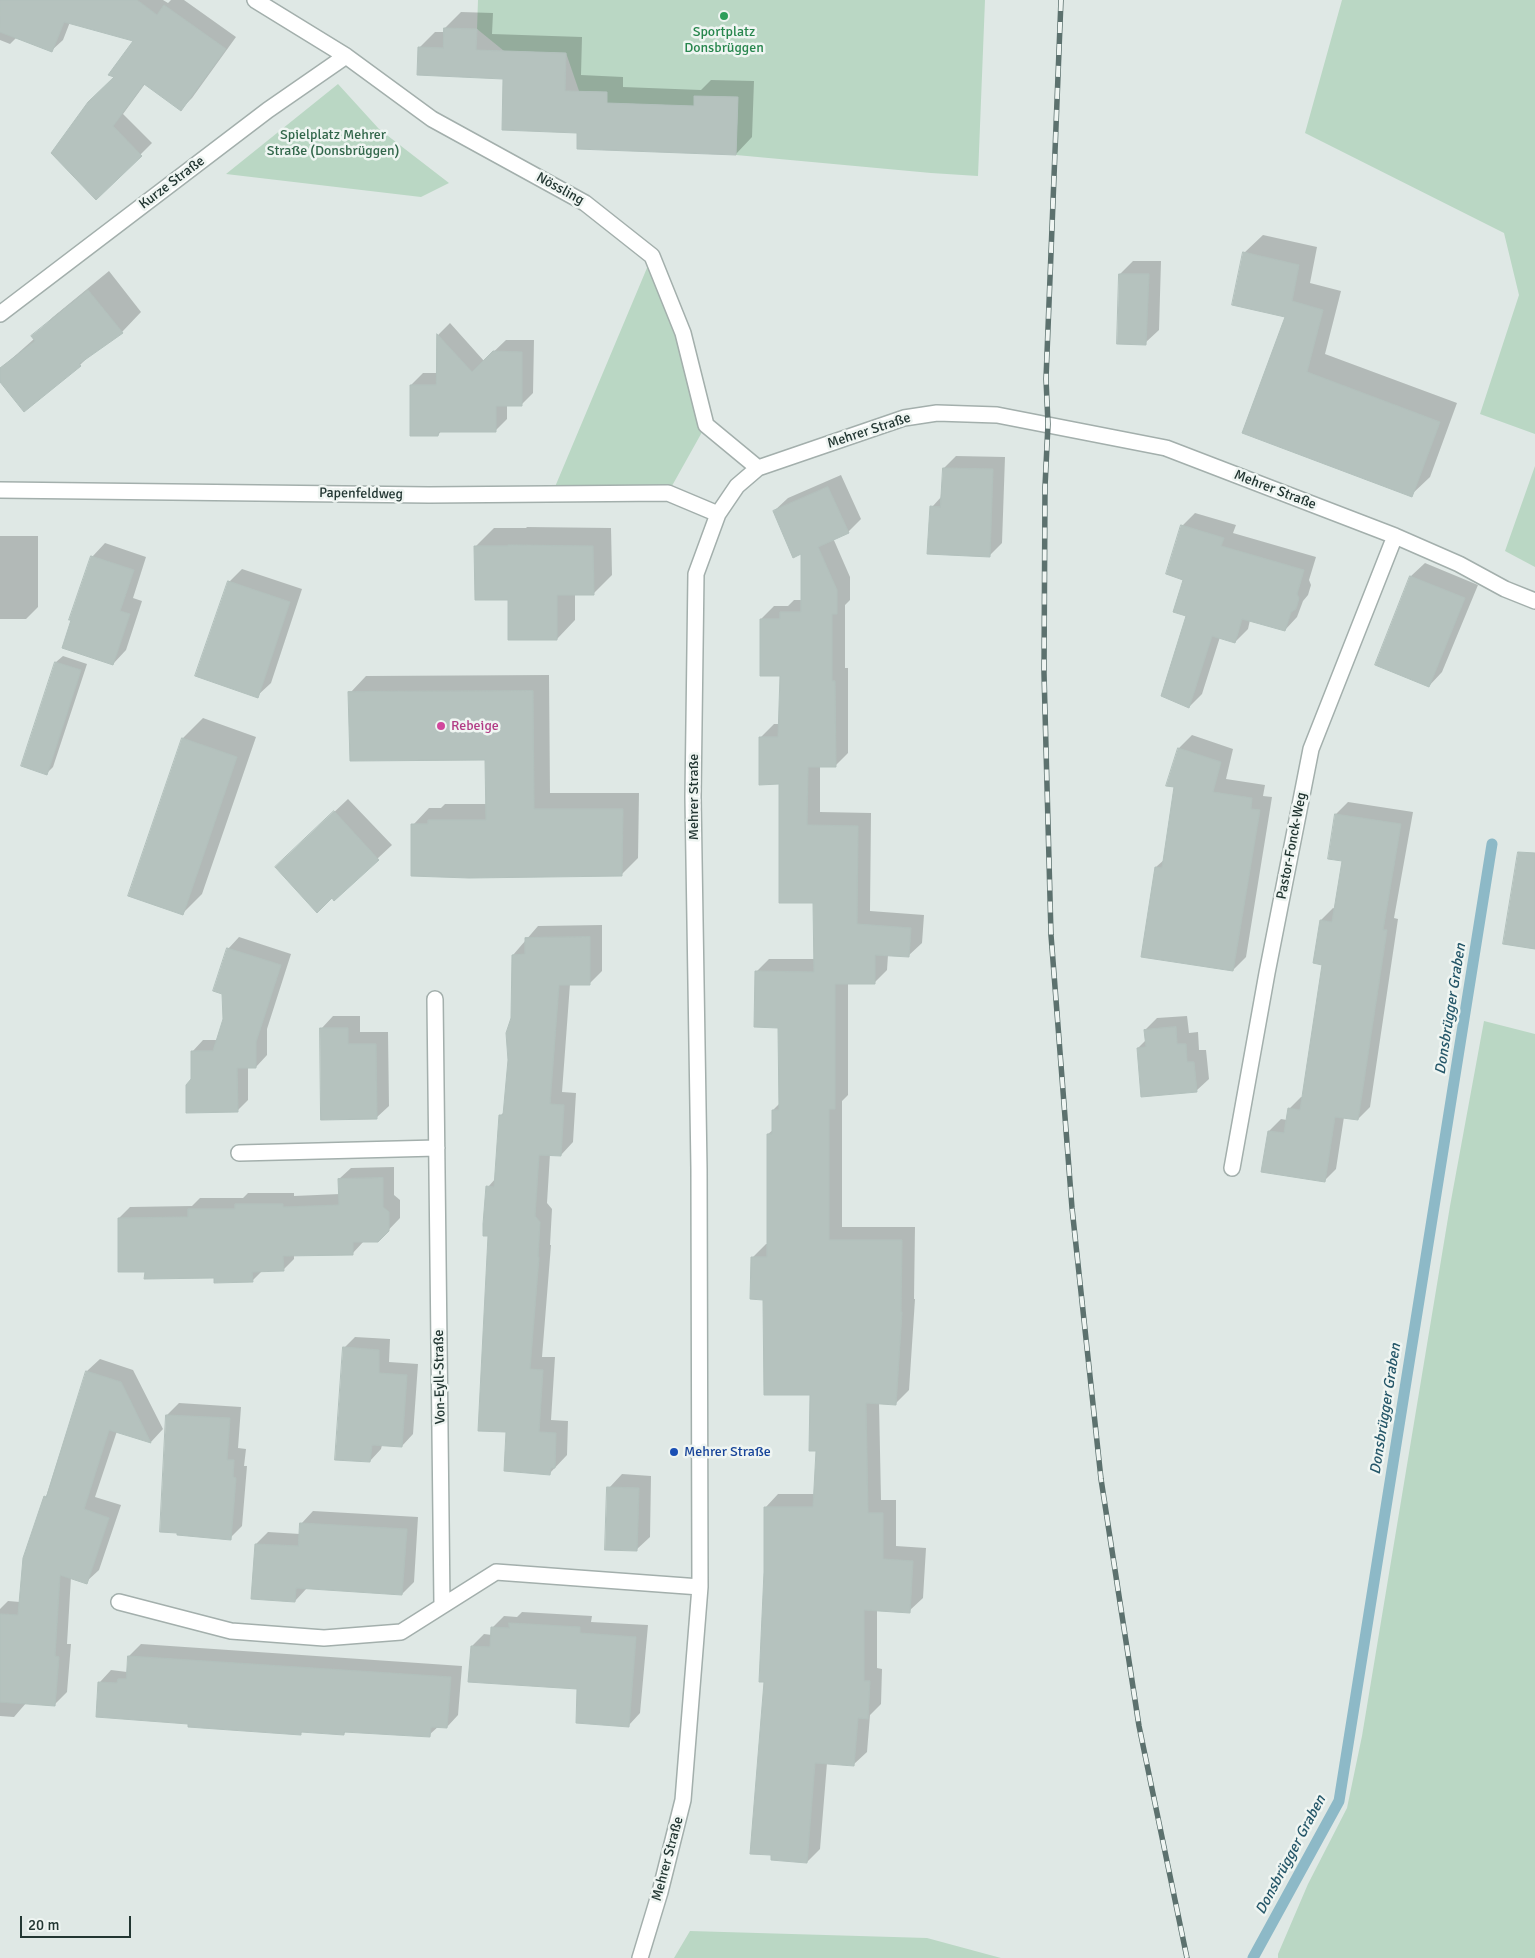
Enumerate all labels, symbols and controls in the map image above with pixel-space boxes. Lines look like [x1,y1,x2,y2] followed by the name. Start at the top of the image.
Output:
[718,10,730,22] marker: Sportplatz Donsbrüggen
[684,24,764,56] place label: Sportplatz Donsbrüggen
[267,127,399,160] park label: Spielplatz Mehrer Straße (Donsbrüggen)
[136,153,208,213] street label: Kurze Straße
[533,169,587,209] street label: Nössling
[825,410,913,452] street label: Mehrer Straße
[1232,467,1318,513] street label: Mehrer Straße
[319,485,403,503] street label: Papenfeldweg
[451,718,499,734] place label: Rebeige
[435,720,447,732] marker: Rebeige
[686,754,702,840] street label: Mehrer Straße
[1273,791,1311,901] street label: Pastor-Fonck-Weg
[1432,942,1470,1076] water label: Donsbrügger Graben
[431,1329,449,1425] street label: Von-Eyll-Straße
[1367,1342,1405,1476] water label: Donsbrügger Graben
[684,1444,771,1460] place label: Mehrer Straße
[668,1446,680,1458] marker: Mehrer Straße
[1252,1792,1330,1918] water label: Donsbrügger Graben
[649,1815,687,1903] street label: Mehrer Straße
[22,1906,134,1938] scale bar
[28,1916,59,1934] text: 20 m

